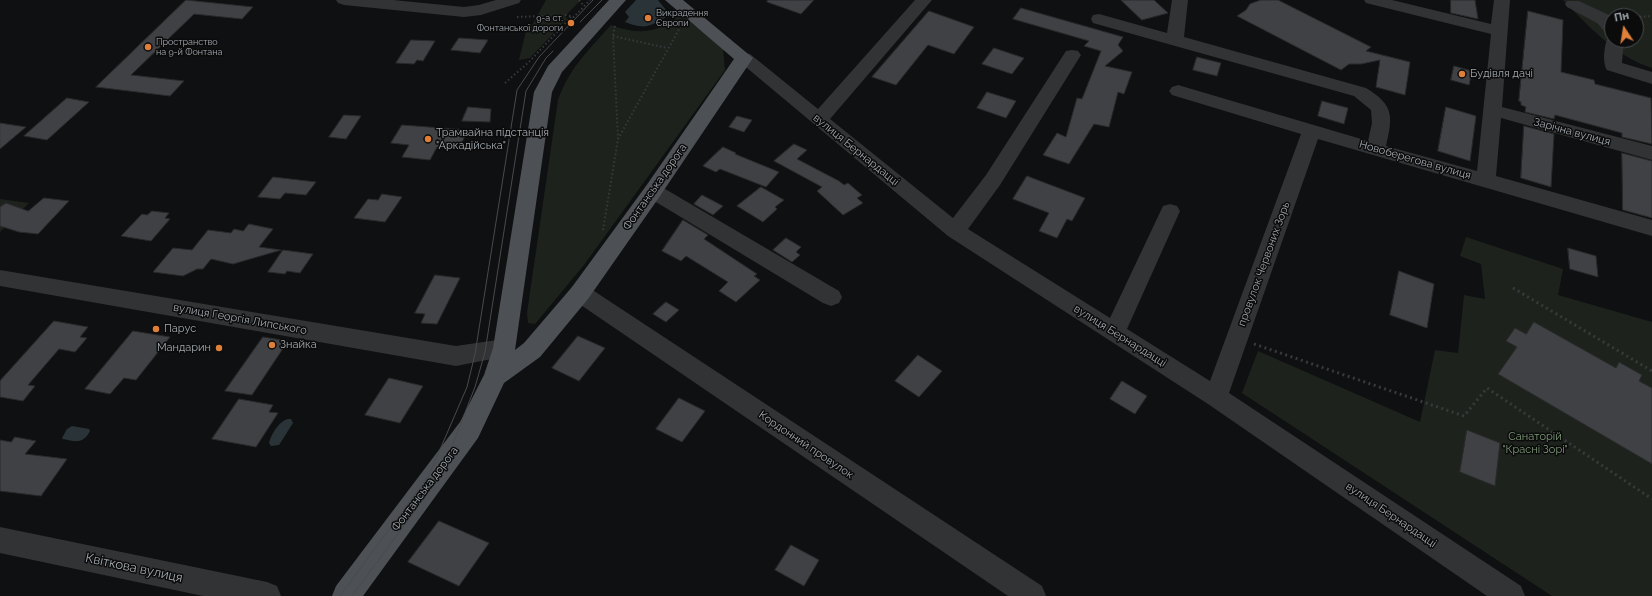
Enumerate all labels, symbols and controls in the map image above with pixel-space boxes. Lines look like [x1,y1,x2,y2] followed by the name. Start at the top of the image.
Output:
[656,8,708,29] place label: Викрадення Європи
[1604,8,1644,48] north arrow
[1613,9,1630,25] text: Пн
[477,13,563,34] place label: 9-а ст. Фонтанської дороги
[643,13,653,23] marker: Викрадення Європи
[566,18,576,28] marker: 9-а ст. Фонтанської дороги
[156,37,222,58] place label: Пространство на 9-й Фонтана
[143,42,153,52] marker: Пространство на 9-й Фонтана
[1470,67,1533,81] place label: Будівля дачі
[1457,69,1467,79] marker: Будівля дачі
[810,111,902,189] street label: вулиця Бернардацці
[1532,115,1612,149] street label: Зарічна вулиця
[436,126,549,152] place label: Трамвайна підстанція "Аркадійська"
[423,134,433,144] marker: Трамвайна підстанція "Аркадійська"
[1358,138,1472,182] street label: Новоберегова вулиця
[620,141,690,233] street label: Фонтанська дорога
[1235,200,1293,328] street label: провулок Червоних Зорь
[172,301,308,337] street label: вулиця Георгія Липського
[1071,302,1169,370] street label: вулиця Бернардацці
[164,322,196,336] place label: Парус
[151,324,161,334] marker: Парус
[280,338,317,352] place label: Знайка
[267,340,277,350] marker: Знайка
[157,341,211,355] place label: Мандарин
[214,343,224,353] marker: Мандарин
[756,408,856,482] street label: Кордонний провулок
[1502,430,1568,456] park label: Санаторій "Красні Зорі"
[389,444,461,534] street label: Фонтанська дорога
[1343,480,1439,550] street label: вулиця Бернардацці
[84,550,184,586] street label: Квіткова вулиця

